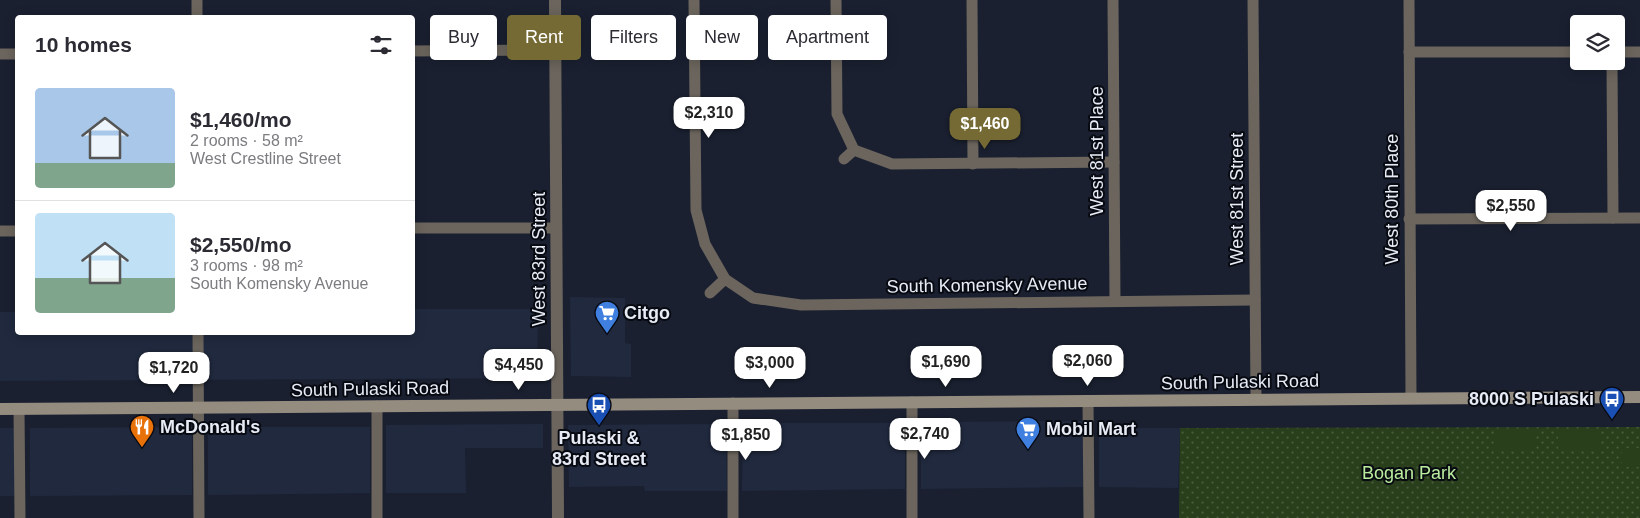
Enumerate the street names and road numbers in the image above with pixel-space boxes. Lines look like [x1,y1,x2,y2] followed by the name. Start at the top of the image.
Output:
[1087,86,1107,216] street label: West 81st Place
[1227,133,1247,265] street label: West 81st Street
[1382,134,1402,264] street label: West 80th Place
[529,192,549,326] street label: West 83rd Street
[886,273,1088,297] street label: South Komensky Avenue
[1161,371,1319,393] street label: South Pulaski Road
[291,378,449,400] street label: South Pulaski Road

